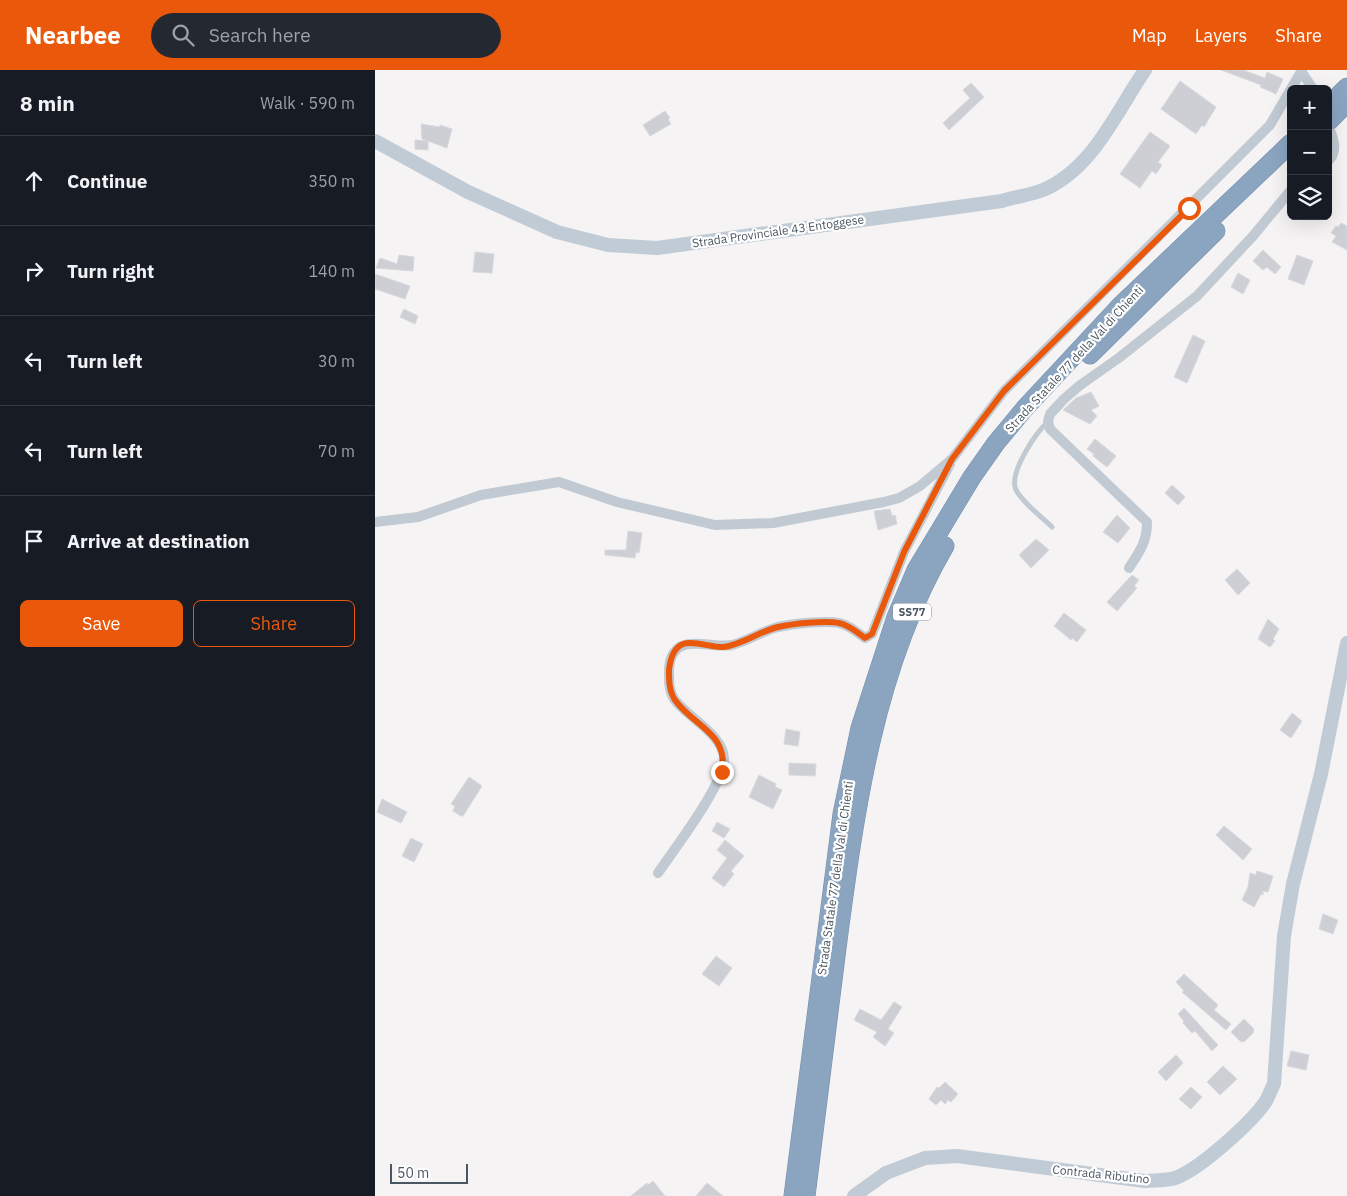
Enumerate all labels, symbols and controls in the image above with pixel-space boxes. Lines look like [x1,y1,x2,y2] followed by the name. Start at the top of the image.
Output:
[151,13,501,58] search box
[25,19,121,51] text: Nearbee
[169,21,197,49] icon: search
[209,23,311,47] text: Search here
[1132,24,1167,47] text: Map
[1195,24,1247,47] text: Layers
[1275,24,1322,47] text: Share
[1287,85,1332,220] map controls
[1287,85,1332,130] button: +
[20,89,75,117] text: 8 min
[260,93,355,113] text: Walk · 590 m
[1287,130,1332,175] button: −
[20,167,48,195] icon: ahead
[67,169,147,193] text: Continue
[308,171,355,191] text: 350 m
[1287,175,1332,220] button: layers
[1178,197,1201,220] route start
[691,211,865,251] street label: Strada Provinciale 43 Entoggese
[20,257,48,285] icon: right
[67,259,154,283] text: Turn right
[308,261,355,281] text: 140 m
[1002,282,1146,436] street label: Strada Statale 77 della Val di Chienti
[20,347,48,375] icon: left
[67,349,143,373] text: Turn left
[318,351,355,371] text: 30 m
[20,437,48,465] icon: left
[67,439,143,463] text: Turn left
[318,441,355,461] text: 70 m
[20,527,48,555] icon: arrive
[67,529,250,553] text: Arrive at destination
[20,600,183,647] button: Save
[193,600,355,647] button: Share
[893,604,931,620] road number: SS77
[711,761,734,784] route end
[814,780,856,976] street label: Strada Statale 77 della Val di Chienti
[390,1161,467,1184] scale bar
[1052,1161,1150,1187] street label: Contrada Ributino
[397,1164,429,1182] text: 50 m

